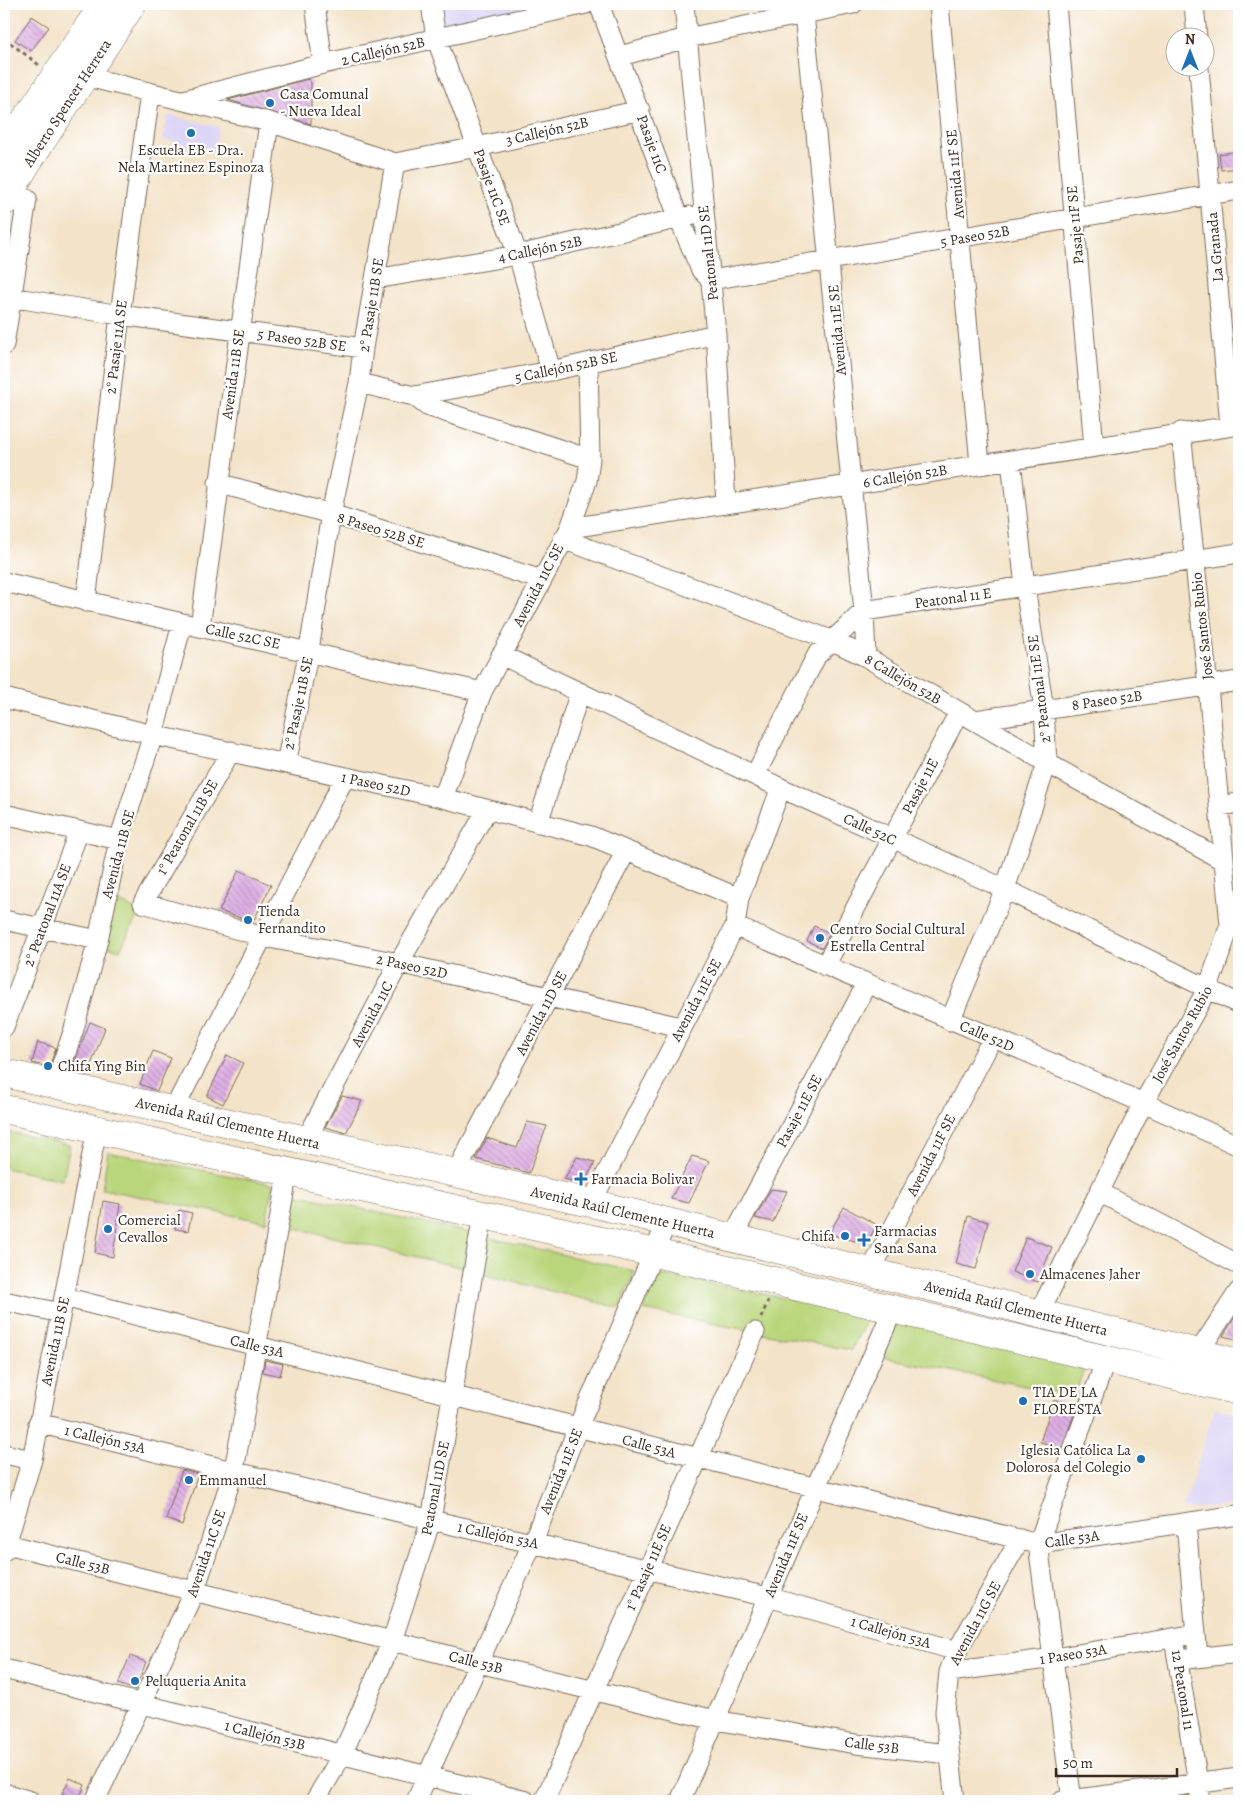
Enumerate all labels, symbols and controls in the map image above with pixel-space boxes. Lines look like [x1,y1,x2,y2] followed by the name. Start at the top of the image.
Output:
[1166,28,1216,78] north arrow
[1185,30,1195,49] text: N
[339,32,427,70] street label: 2 Callejón 52B
[18,35,116,171] street label: Alberto Spencer Herrera
[280,84,369,121] place label: Casa Comunal - Nueva Ideal
[264,97,276,109] marker: Casa Comunal - Nueva Ideal
[504,112,590,150] street label: 3 Callejón 52B
[632,112,672,176] street label: Pasaje 11C
[185,127,197,139] marker: Escuela EB - Dra. Nela Martinez Espinoza
[941,128,969,221] street label: Avenida 11F SE
[118,140,264,177] place label: Escuela EB - Dra. Nela Martinez Espinoza
[469,146,515,228] street label: Pasaje 11C SE
[1062,185,1088,265] street label: Pasaje 11F SE
[693,204,723,302] street label: Peatonal 11D SE
[1202,211,1228,283] street label: La Granada
[939,220,1011,252] street label: 5 Paseo 52B
[496,230,584,268] street label: 4 Callejón 52B
[354,256,388,354] street label: 2° Pasaje 11B SE
[823,284,851,377] street label: Avenida 11E SE
[100,299,132,395] street label: 2° Pasaje 11A SE
[256,324,348,356] street label: 5 Paseo 52B SE
[217,328,249,421] street label: Avenida 11B SE
[513,346,619,388] street label: 5 Callejón 52B SE
[861,459,949,493] street label: 6 Callejón 52B
[335,507,427,553] street label: 8 Paseo 52B SE
[507,540,568,631] street label: Avenida 11C SE
[1186,571,1218,681] street label: José Santos Rubio
[913,583,993,613] street label: Peatonal 11 E
[204,618,282,654] street label: Calle 52C SE
[1022,634,1056,744] street label: 2° Peatonal 11E SE
[861,649,945,709] street label: 8 Callejón 52B
[278,654,318,752] street label: 2° Pasaje 11B SE
[1070,685,1144,715] street label: 8 Paseo 52B
[897,755,943,817] street label: Pasaje 11E
[340,767,412,801] street label: 1 Paseo 52D
[152,776,222,878] street label: 1° Peatonal 11B SE
[96,807,139,902] street label: Avenida 11B SE
[840,808,900,850] street label: Calle 52C
[18,861,76,969] street label: 2° Peatonal 11A SE
[258,901,326,938] place label: Tienda Fernandito
[242,914,254,926] marker: Tienda Fernandito
[830,919,965,956] place label: Centro Social Cultural Estrella Central
[814,932,826,944] marker: Centro Social Cultural Estrella Central
[375,949,449,983] street label: 2 Paseo 52D
[665,955,726,1046] street label: Avenida 11E SE
[510,967,572,1059] street label: Avenida 11D SE
[346,978,398,1051] street label: Avenida 11C
[1147,982,1217,1086] street label: José Santos Rubio
[957,1016,1017,1056] street label: Calle 52D
[58,1056,146,1076] place label: Chifa Ying Bin
[42,1060,54,1072] marker: Chifa Ying Bin
[771,1071,827,1151] street label: Pasaje 11E SE
[133,1092,322,1154] street label: Avenida Raúl Clemente Huerta
[901,1110,960,1200] street label: Avenida 11F SE
[591,1169,694,1189] place label: Farmacia Bolivar
[575,1173,587,1185] marker: Farmacia Bolivar
[528,1181,717,1243] street label: Avenida Raúl Clemente Huerta
[118,1210,181,1247] place label: Comercial Cevallos
[874,1221,937,1258] place label: Farmacias Sana Sana
[102,1223,114,1235] marker: Comercial Cevallos
[802,1226,835,1246] place label: Chifa
[839,1230,851,1242] marker: Chifa
[858,1234,870,1246] marker: Farmacias Sana Sana
[1039,1264,1141,1284] place label: Almacenes Jaher
[1024,1268,1036,1280] marker: Almacenes Jaher
[921,1275,1110,1340] street label: Avenida Raúl Clemente Huerta
[36,1294,74,1389] street label: Avenida 11B SE
[228,1330,286,1362] street label: Calle 53A
[1033,1382,1101,1419] place label: TIA DE LA FLORESTA
[1017,1395,1029,1407] marker: TIA DE LA FLORESTA
[63,1420,148,1458] street label: 1 Callejón 53A
[534,1425,587,1518] street label: Avenida 11E SE
[620,1429,678,1463] street label: Calle 53A
[416,1439,454,1537] street label: Peatonal 11D SE
[1005,1440,1131,1477] place label: Iglesia Católica La Dolorosa del Colegio
[1135,1453,1147,1465] marker: Iglesia Católica La Dolorosa del Colegio
[199,1470,266,1490] place label: Emmanuel
[183,1474,195,1486] marker: Emmanuel
[181,1506,230,1600] street label: Avenida 11C SE
[759,1510,813,1601] street label: Avenida 11F SE
[456,1517,541,1553] street label: 1 Callejón 53A
[620,1520,676,1614] street label: 1° Pasaje 11E SE
[1043,1525,1101,1553] street label: Calle 53A
[54,1547,112,1579] street label: Calle 53B
[944,1578,1005,1669] street label: Avenida 11G SE
[849,1611,934,1653] street label: 1 Callejón 53A
[1038,1639,1108,1669] street label: 1 Paseo 53A
[447,1646,505,1678] street label: Calle 53B
[1167,1648,1199,1732] street label: 12 Peatonal 11
[145,1671,246,1691] place label: Peluqueria Anita
[129,1675,141,1687] marker: Peluqueria Anita
[223,1715,308,1755] street label: 1 Callejón 53B
[843,1732,901,1758] street label: Calle 53B
[1056,1745,1177,1777] scale bar
[1063,1753,1093,1773] text: 50 m

